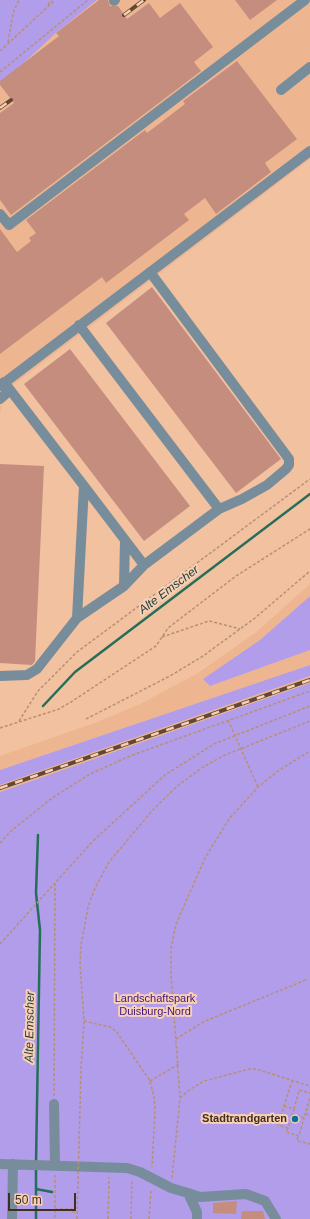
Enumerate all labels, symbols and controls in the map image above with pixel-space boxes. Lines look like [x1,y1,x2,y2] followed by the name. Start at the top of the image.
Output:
[136,563,202,617] water label: Alte Emscher
[22,991,38,1063] water label: Alte Emscher
[115,992,195,1018] park label: Landschaftspark Duisburg-Nord
[202,1112,287,1126] place label: Stadtrandgarten
[290,1114,300,1124] marker: Stadtrandgarten
[10,1185,78,1211] scale bar
[15,1193,42,1207] text: 50 m

